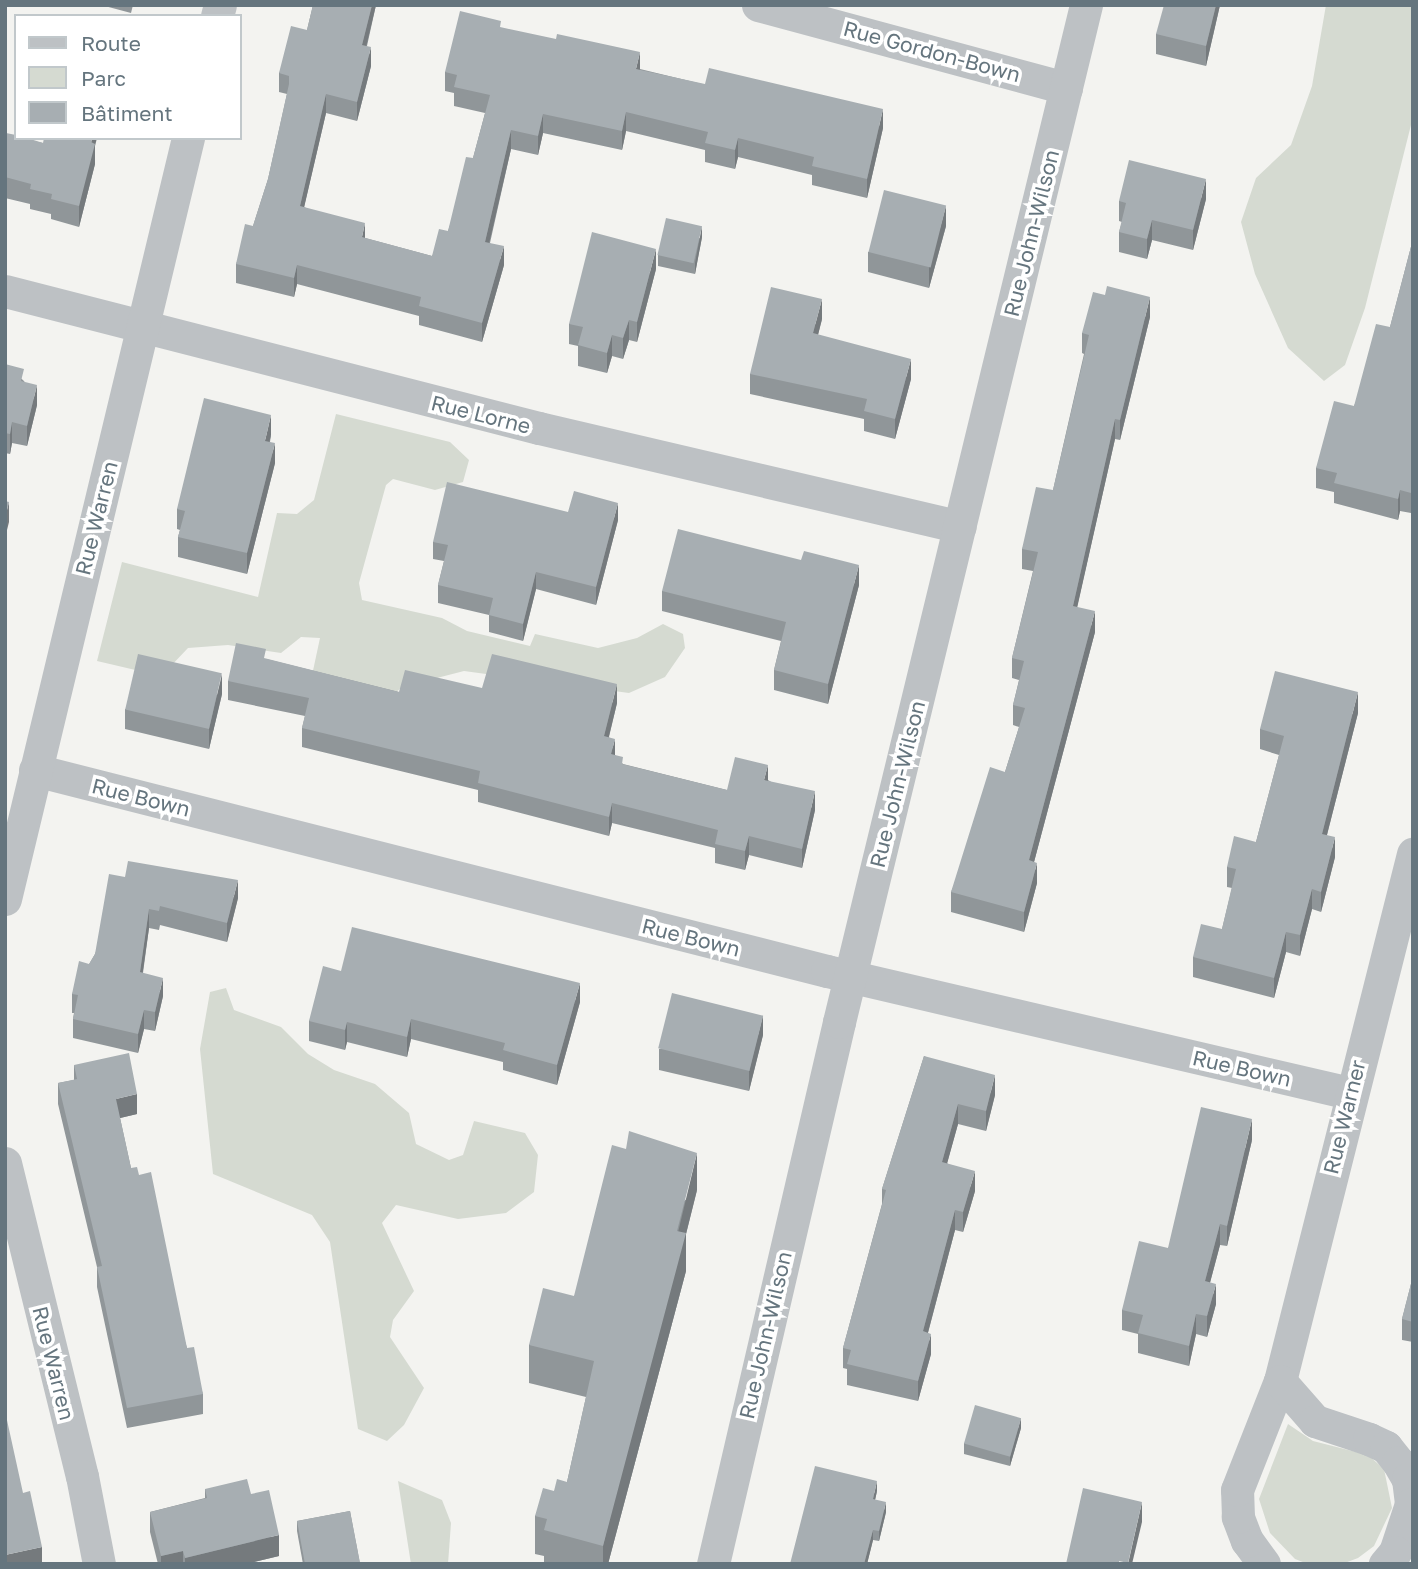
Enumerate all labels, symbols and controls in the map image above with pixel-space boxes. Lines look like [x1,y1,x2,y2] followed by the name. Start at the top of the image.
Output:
[14,14,242,140] legend
[841,15,1023,87] street label: Rue Gordon-Bown
[81,30,141,56] text: Route
[81,65,126,91] text: Parc
[81,100,173,126] text: Bâtiment
[998,147,1064,319] street label: Rue John-Wilson
[429,389,533,439] street label: Rue Lorne
[70,458,122,578] street label: Rue Warren
[864,698,930,870] street label: Rue John-Wilson
[89,773,193,821] street label: Rue Bown
[639,913,743,961] street label: Rue Bown
[1190,1044,1294,1092] street label: Rue Bown
[1318,1057,1370,1177] street label: Rue Warner
[733,1249,797,1421] street label: Rue John-Wilson
[28,1303,80,1423] street label: Rue Warren

